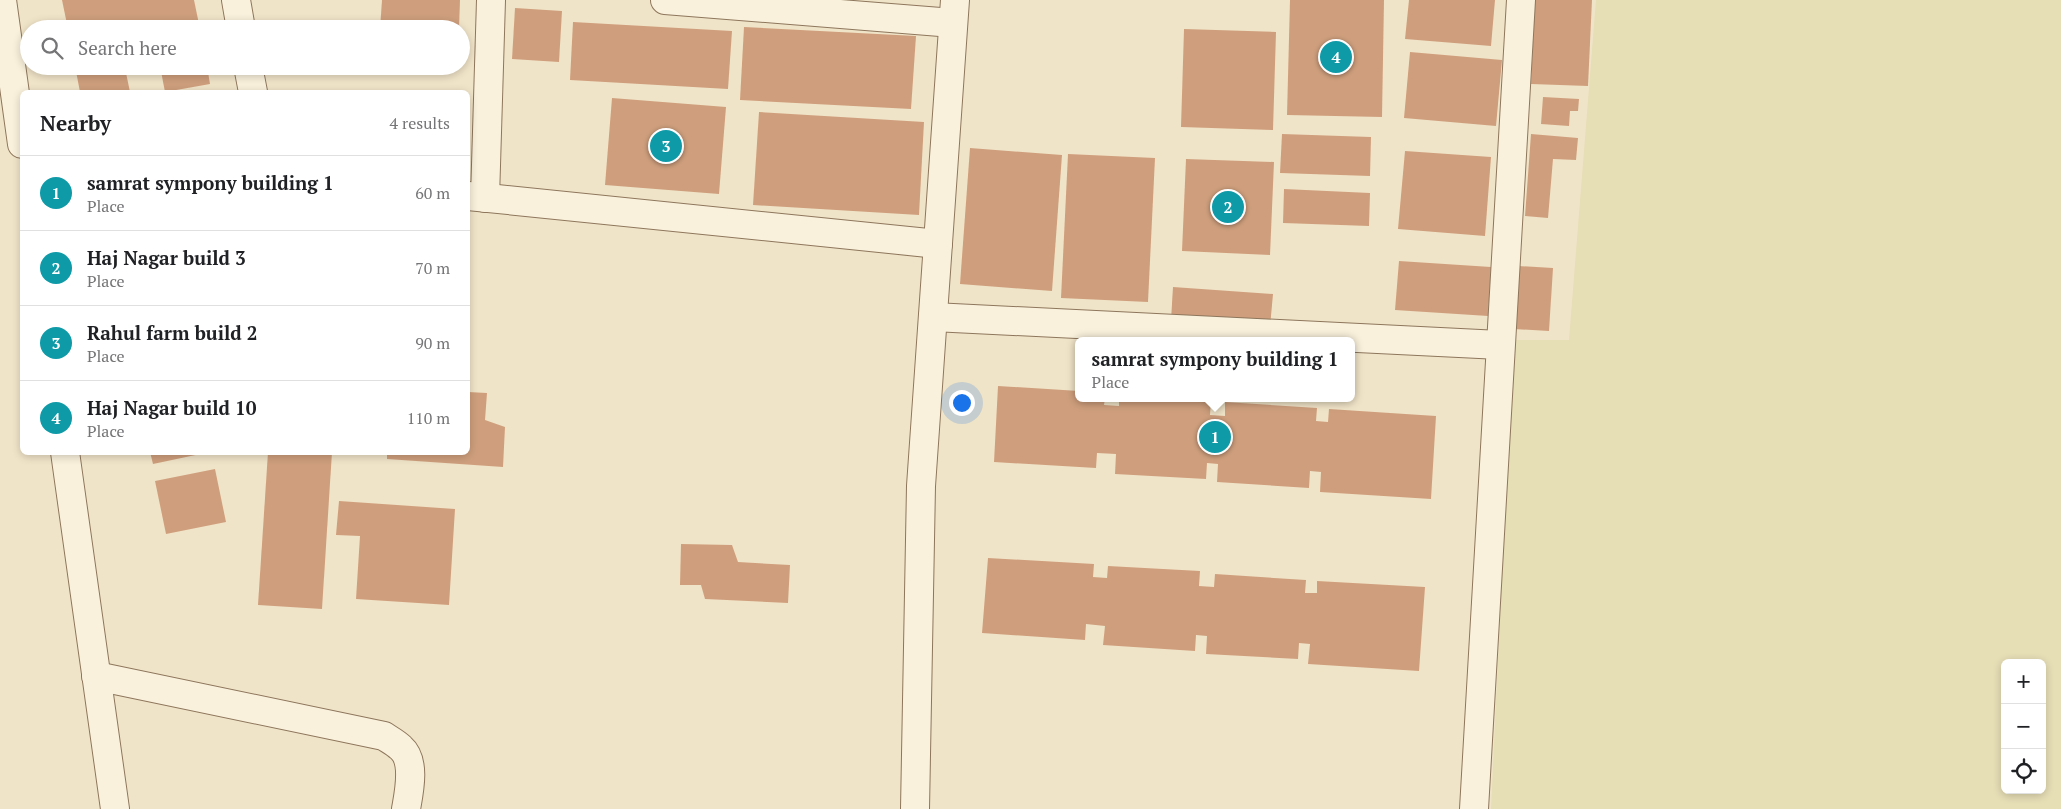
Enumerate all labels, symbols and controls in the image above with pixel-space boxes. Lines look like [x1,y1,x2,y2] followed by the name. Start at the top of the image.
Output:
[20,20,470,75] search box
[38,34,66,62] icon: search
[78,35,177,60] text: Search here
[1320,38,1352,76] pin: 4
[40,109,111,137] text: Nearby
[390,112,450,134] text: 4 results
[650,127,682,165] pin: 3
[87,170,334,195] text: samrat sympony building 1
[51,182,61,204] text: 1
[415,182,450,204] text: 60 m
[1212,188,1244,226] pin: 2
[87,195,125,217] text: Place
[87,245,246,270] text: Haj Nagar build 3
[51,257,61,279] text: 2
[415,257,450,279] text: 70 m
[87,270,125,292] text: Place
[87,320,258,345] text: Rahul farm build 2
[51,332,61,354] text: 3
[415,332,450,354] text: 90 m
[1075,337,1355,402] popup
[87,345,125,367] text: Place
[1092,346,1338,371] text: samrat sympony building 1
[1092,371,1129,393] text: Place
[949,390,975,416] your location
[87,395,257,420] text: Haj Nagar build 10
[51,407,61,429] text: 4
[407,407,450,429] text: 110 m
[1199,418,1231,456] pin: 1
[87,420,125,442] text: Place
[2001,659,2046,794] map controls
[2001,659,2046,704] button: +
[2001,704,2046,749] button: −
[2001,749,2046,794] button: locate

